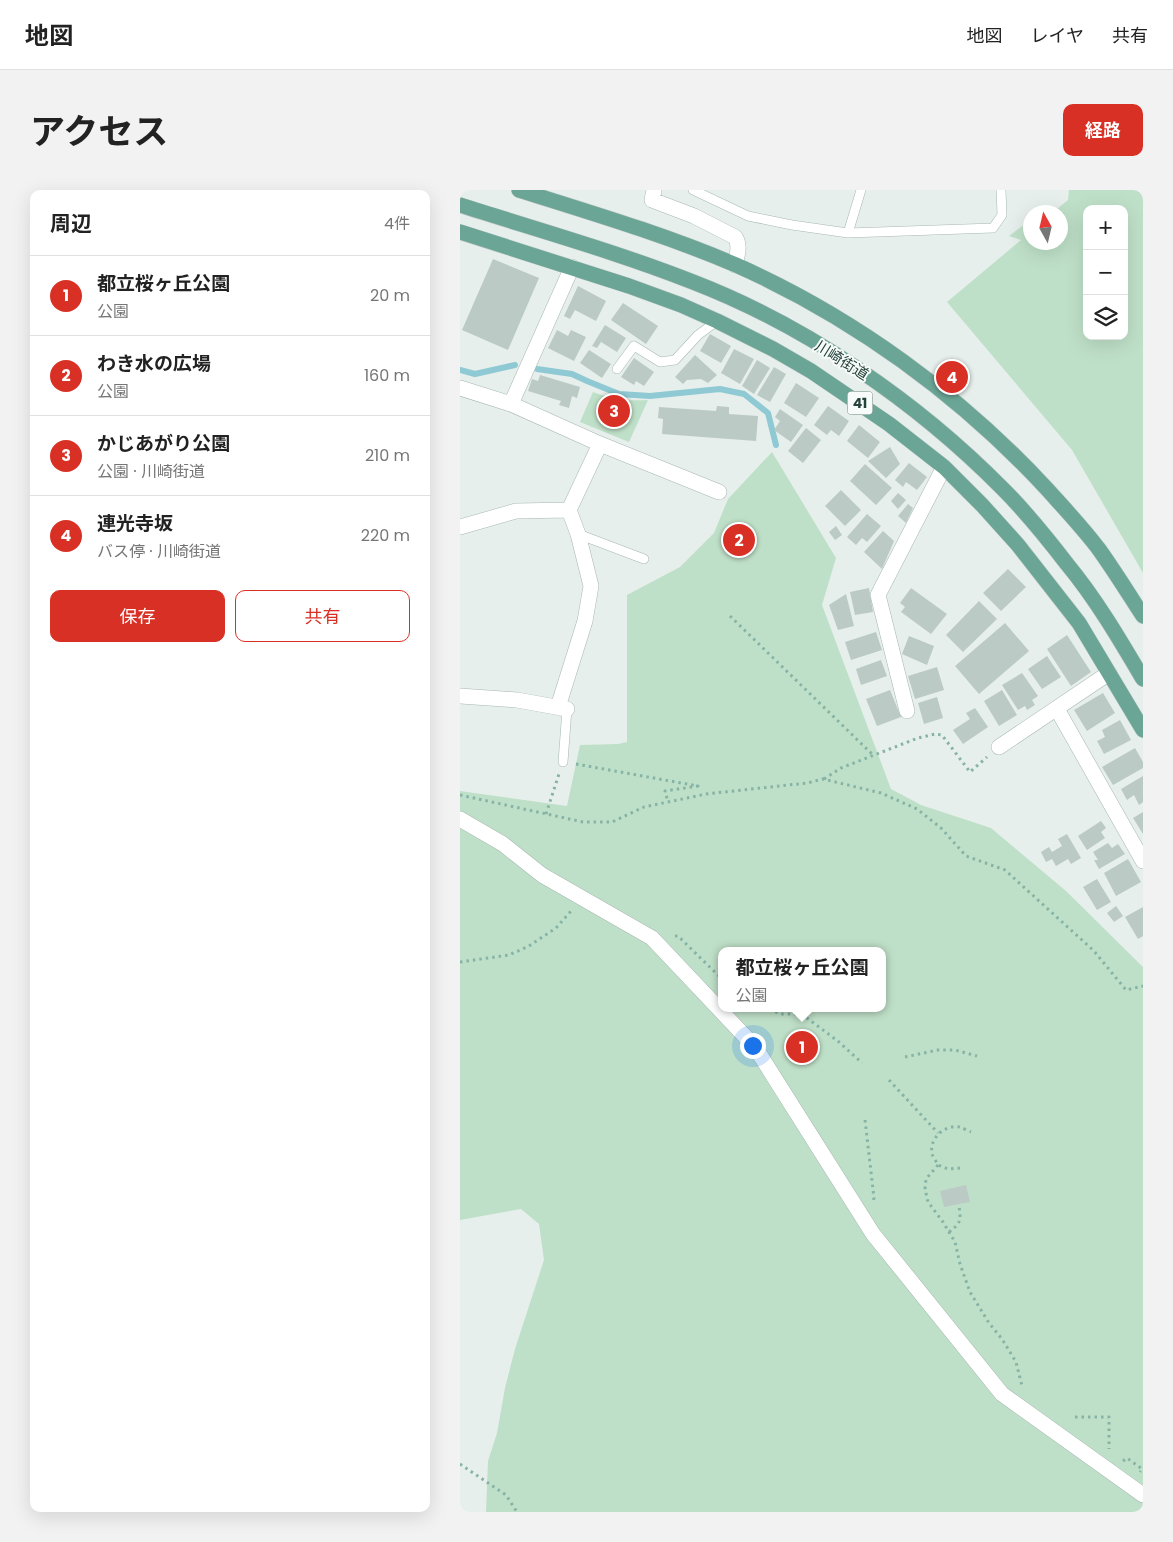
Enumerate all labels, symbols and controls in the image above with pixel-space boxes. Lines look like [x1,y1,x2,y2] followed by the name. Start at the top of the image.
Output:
[25,19,73,52] text: 地図
[967,23,1003,48] text: 地図
[1031,23,1084,48] text: レイヤ
[1112,23,1148,48] text: 共有
[1063,104,1143,156] button: 経路
[30,107,168,156] text: アクセス
[1023,205,1068,250] north arrow
[1083,205,1128,340] map controls
[1083,205,1128,250] button: +
[50,209,92,238] text: 周辺
[384,212,410,235] text: 4件
[1083,250,1128,295] button: −
[97,270,230,297] text: 都立桜ヶ丘公園
[63,284,69,307] text: 1
[370,284,410,307] text: 20 m
[1083,295,1128,340] button: layers
[97,300,129,323] text: 公園
[811,335,873,385] street label: 川崎街道
[97,350,211,377] text: わき水の広場
[936,358,968,396] pin: 4
[61,364,71,387] text: 2
[364,364,410,387] text: 160 m
[97,380,129,403] text: 公園
[598,392,630,430] pin: 3
[848,392,872,414] road number: 41
[97,430,230,457] text: かじあがり公園
[61,444,71,467] text: 3
[365,444,410,467] text: 210 m
[97,460,205,483] text: 公園 · 川崎街道
[97,510,173,537] text: 連光寺坂
[723,521,755,559] pin: 2
[61,524,71,547] text: 4
[361,524,410,547] text: 220 m
[97,540,221,563] text: バス停 · 川崎街道
[50,590,225,642] button: 保存
[235,590,410,642] button: 共有
[718,947,886,1012] popup
[735,954,869,981] text: 都立桜ヶ丘公園
[735,984,768,1007] text: 公園
[786,1028,818,1066] pin: 1
[740,1033,766,1059] your location

